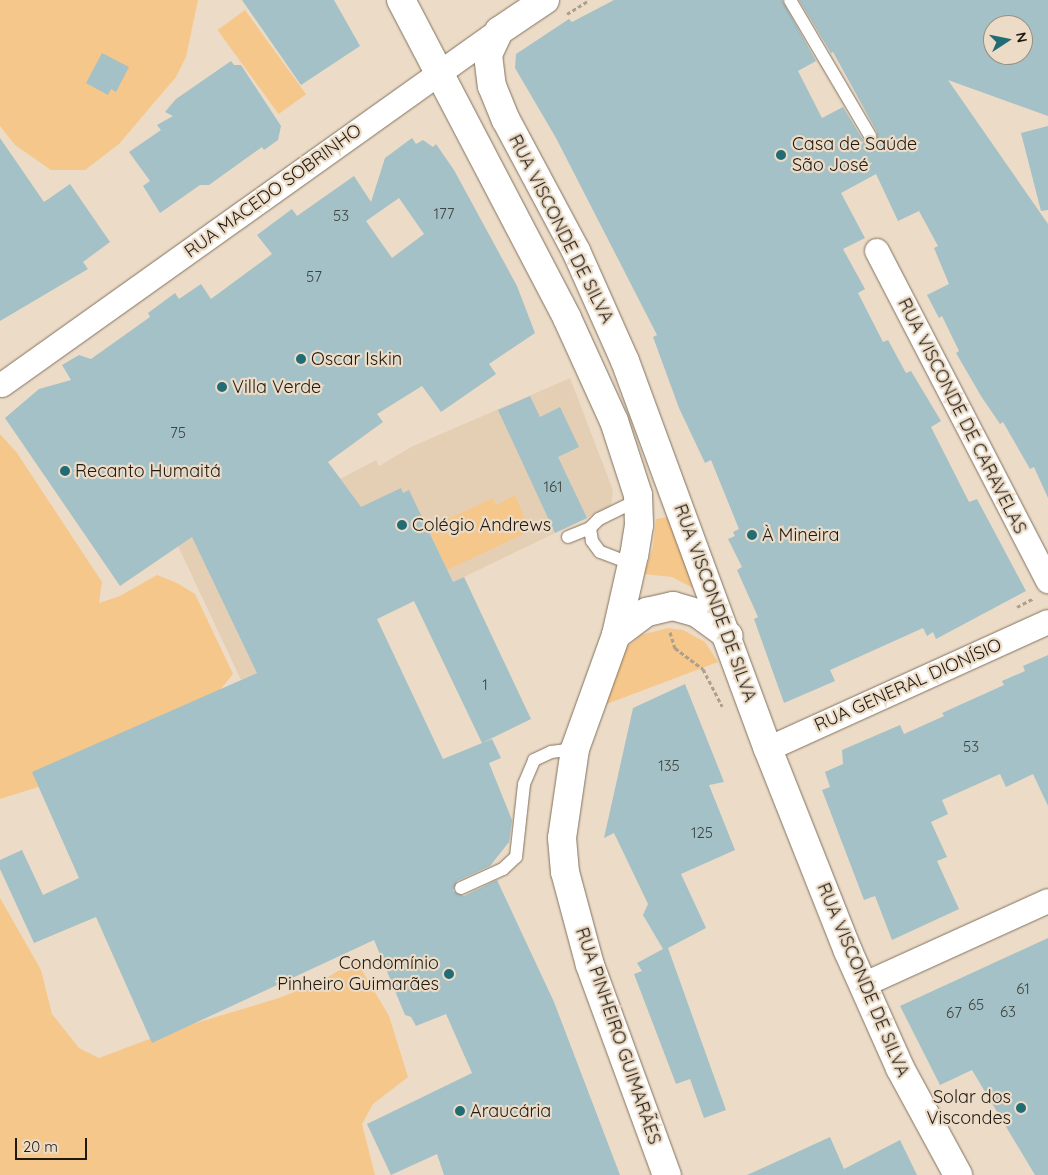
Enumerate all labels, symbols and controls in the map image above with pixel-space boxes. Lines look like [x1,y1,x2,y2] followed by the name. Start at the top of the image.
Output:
[983,15,1033,65] north arrow
[1012,31,1032,44] text: N
[180,120,366,262] street label: RUA MACEDO SOBRINHO
[504,131,618,327] street label: RUA VISCONDE DE SILVA
[792,134,917,176] place label: Casa de Saúde São José
[774,148,788,162] marker: Casa de Saúde São José
[434,205,454,223] house number: 177
[333,207,349,225] house number: 53
[306,268,322,286] house number: 57
[893,295,1031,537] street label: RUA VISCONDE DE CARAVELAS
[311,348,402,370] place label: Oscar Iskin
[295,353,307,365] marker: Oscar Iskin
[232,376,321,398] place label: Villa Verde
[216,381,228,393] marker: Villa Verde
[170,424,186,442] house number: 75
[75,460,221,482] place label: Recanto Humaitá
[59,465,71,477] marker: Recanto Humaitá
[543,478,563,496] house number: 161
[669,501,761,705] street label: RUA VISCONDE DE SILVA
[412,514,551,536] place label: Colégio Andrews
[396,519,408,531] marker: Colégio Andrews
[762,524,839,546] place label: À Mineira
[746,529,758,541] marker: À Mineira
[811,634,1005,736] street label: RUA GENERAL DIONÍSIO
[482,676,488,694] house number: 1
[963,738,979,756] house number: 53
[658,757,680,775] house number: 135
[691,824,713,842] house number: 125
[812,880,914,1080] street label: RUA VISCONDE DE SILVA
[571,925,665,1147] street label: RUA PINHEIRO GUIMARÃES
[277,953,439,996] place label: Condomínio Pinheiro Guimarães
[443,968,455,980] marker: Condomínio Pinheiro Guimarães
[1016,980,1030,998] house number: 61
[968,996,984,1014] house number: 65
[1000,1003,1016,1021] house number: 63
[946,1004,962,1022] house number: 67
[927,1087,1011,1130] place label: Solar dos Viscondes
[470,1100,551,1122] place label: Araucária
[1015,1102,1027,1114] marker: Solar dos Viscondes
[454,1105,466,1117] marker: Araucária
[18,1128,90,1160] scale bar
[23,1137,58,1156] text: 20 m

